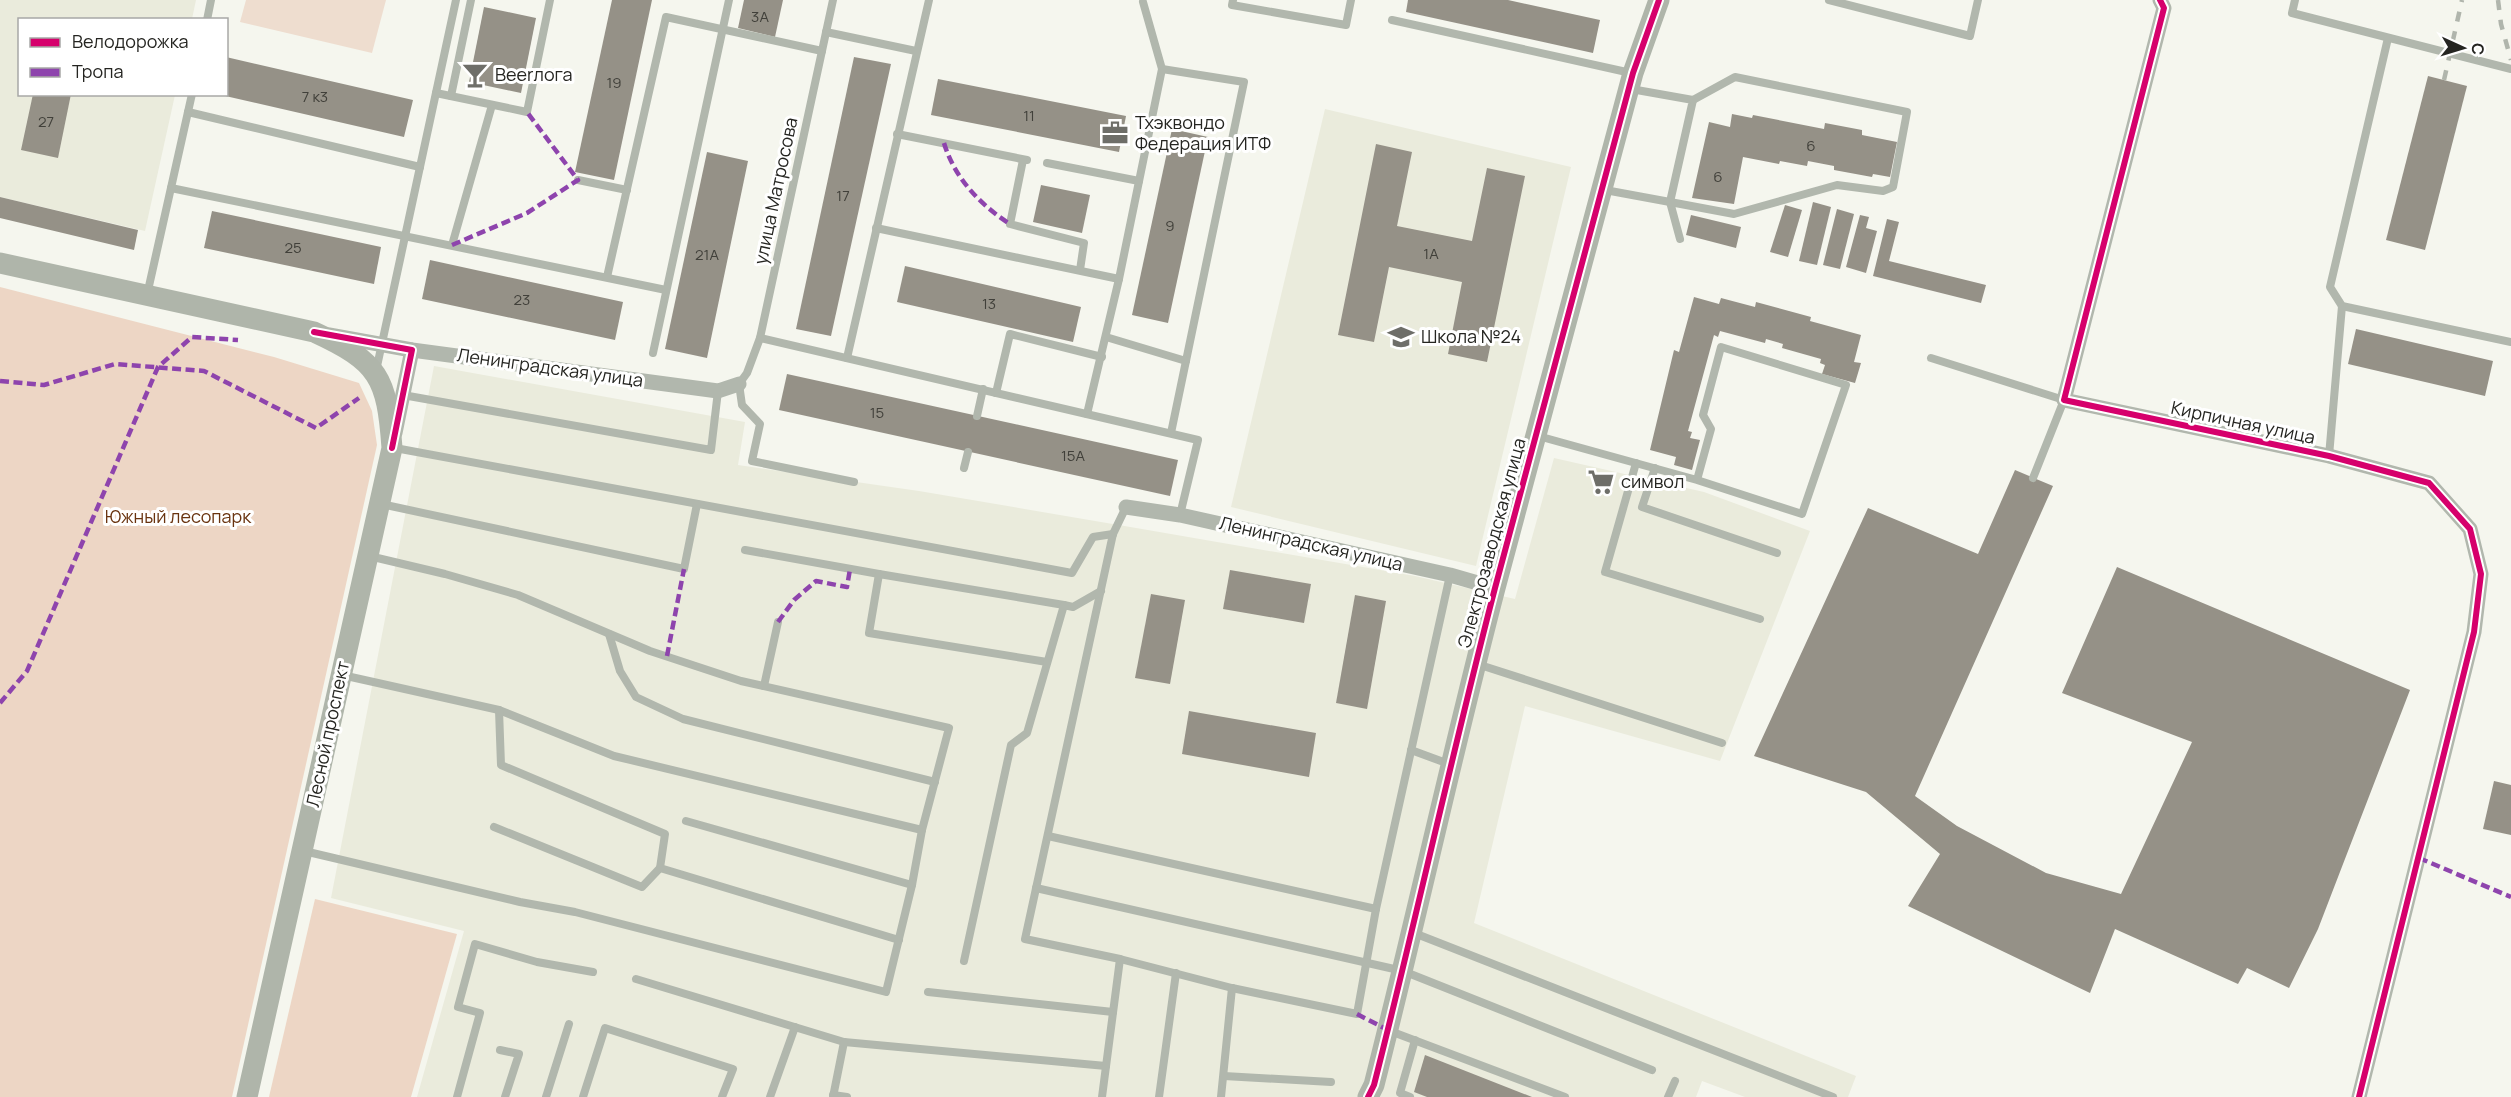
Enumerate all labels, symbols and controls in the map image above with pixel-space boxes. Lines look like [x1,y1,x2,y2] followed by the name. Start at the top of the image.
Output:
[751,6,769,27] house number: 3А
[18,18,228,96] legend
[2433,18,2493,78] north arrow
[72,29,189,53] text: Велодорожка
[2467,42,2489,56] text: С
[72,59,123,83] text: Тропа
[460,60,490,90] bar icon: Beerлога
[495,62,573,86] place label: Beerлога
[606,72,622,93] house number: 19
[302,86,328,107] house number: 7 к3
[1023,105,1035,126] house number: 11
[1135,110,1271,155] place label: Тхэквондо Федерация ИТФ
[38,111,54,132] house number: 27
[748,115,802,267] street label: улица Матросова
[1100,118,1130,148] office icon: Тхэквондо Федерация ИТФ
[1806,135,1816,156] house number: 6
[1713,166,1723,187] house number: 6
[836,185,850,206] house number: 17
[1165,215,1175,236] house number: 9
[284,237,302,258] house number: 25
[1423,243,1439,264] house number: 1А
[695,244,719,265] house number: 21А
[514,289,530,310] house number: 23
[982,293,996,314] house number: 13
[1386,322,1416,352] school or university icon: Школа №24
[1421,324,1521,348] place label: Школа №24
[456,342,645,392] street label: Ленинградская улица
[2169,395,2318,449] street label: Кирпичная улица
[870,402,884,423] house number: 15
[1451,435,1531,650] street label: Электрозаводская улица
[1061,445,1086,466] house number: 15А
[1586,467,1616,497] supermarket icon: символ
[1621,469,1684,493] place label: символ
[105,504,252,528] park label: Южный лесопарк
[1217,510,1405,576] street label: Ленинградская улица
[300,659,354,809] street label: Лесной проспект

